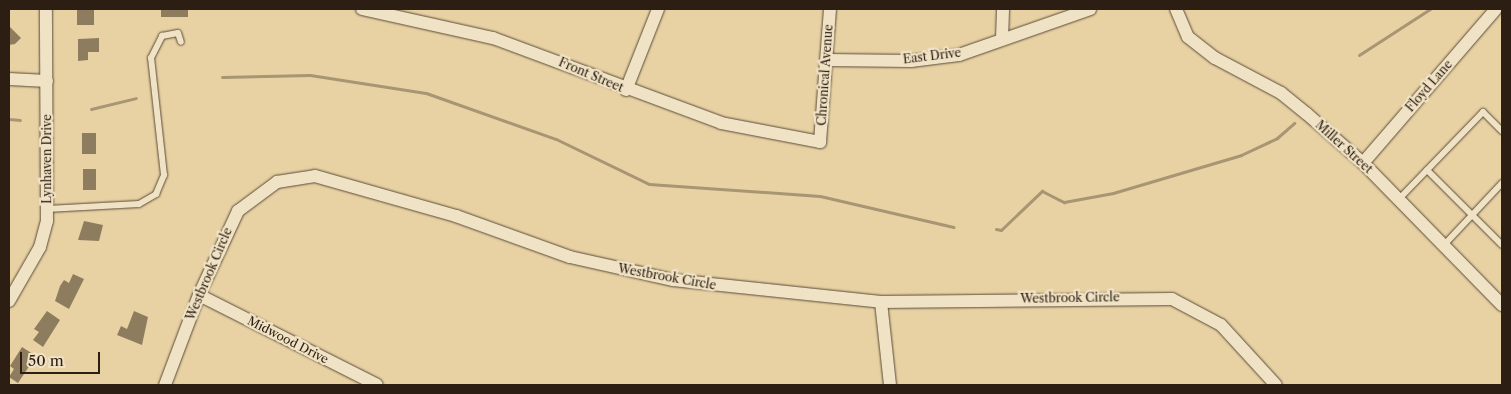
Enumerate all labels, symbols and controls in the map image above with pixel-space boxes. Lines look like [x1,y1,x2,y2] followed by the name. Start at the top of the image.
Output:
[814,24,836,126] street label: Chronical Avenue
[902,45,962,67] street label: East Drive
[556,55,626,95] street label: Front Street
[1403,57,1455,115] street label: Floyd Lane
[40,114,54,204] street label: Lynhaven Drive
[1312,118,1376,176] street label: Miller Street
[183,225,235,323] street label: Westbrook Circle
[617,261,717,293] street label: Westbrook Circle
[1020,290,1120,306] street label: Westbrook Circle
[245,313,331,367] street label: Midwood Drive
[22,342,102,374] scale bar
[28,351,64,370] text: 50 m

